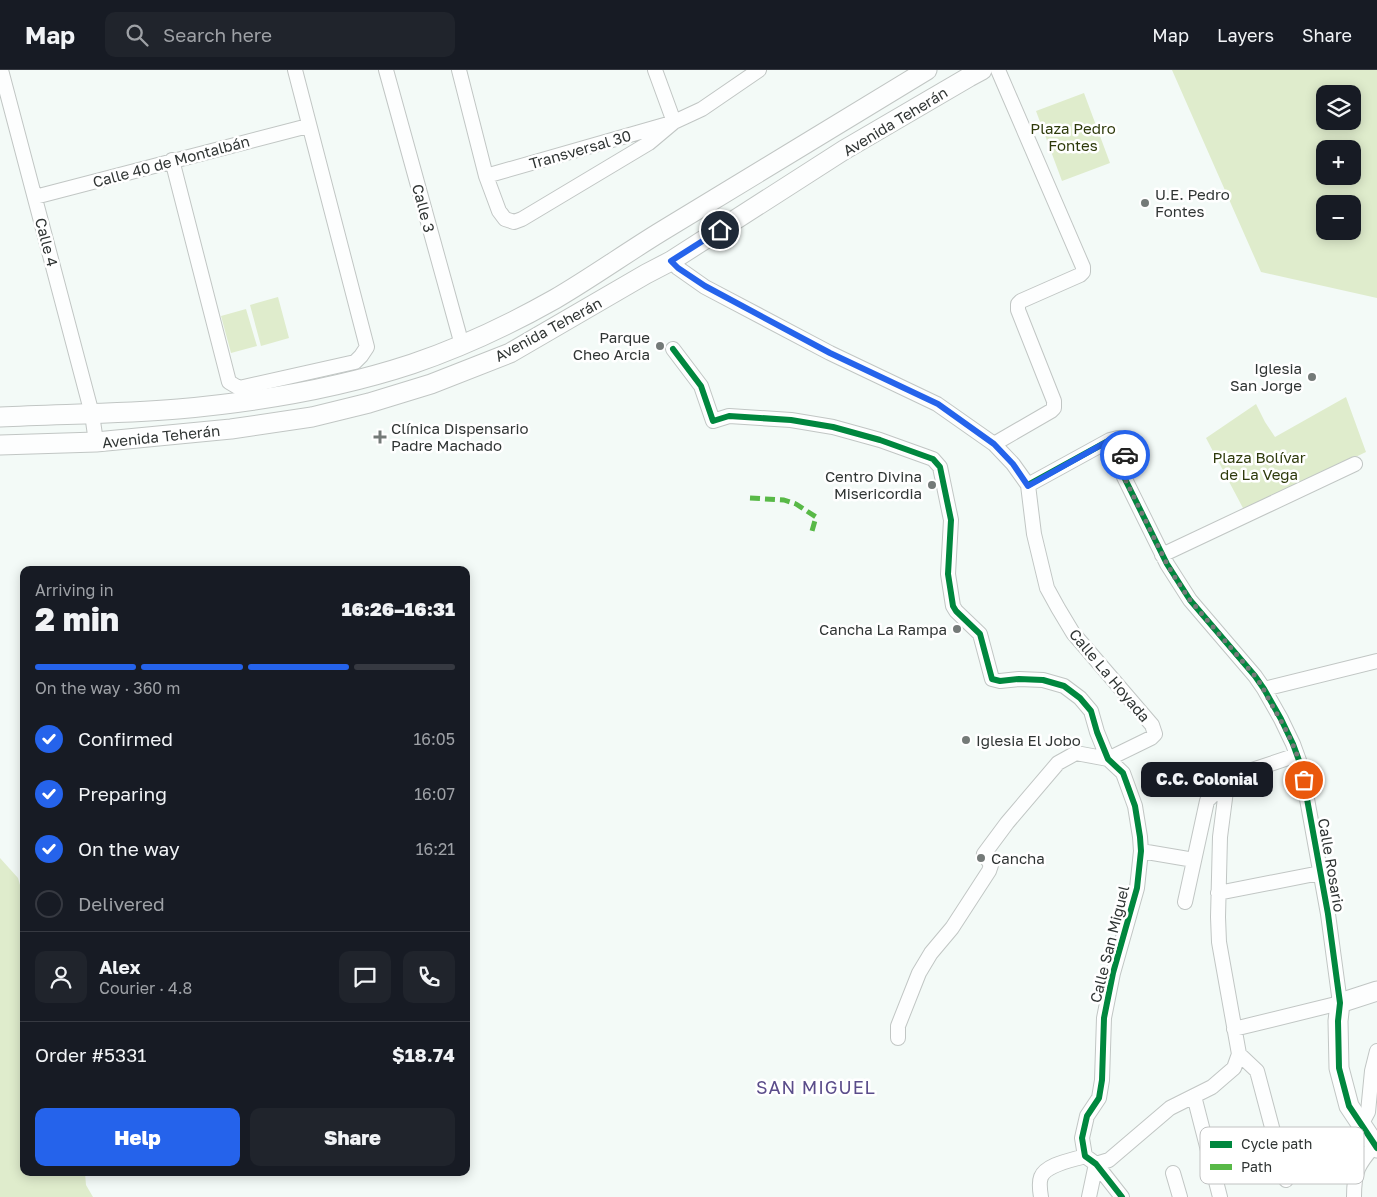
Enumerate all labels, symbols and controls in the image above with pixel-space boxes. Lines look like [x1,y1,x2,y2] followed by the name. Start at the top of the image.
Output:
[105,12,455,57] search box
[25,20,75,49] text: Map
[123,21,151,49] icon: search
[163,23,272,46] text: Search here
[1152,24,1189,46] text: Map
[1217,24,1274,46] text: Layers
[1302,24,1352,46] text: Share
[840,83,950,159] street label: Avenida Teherán
[1316,85,1361,240] map controls
[1316,85,1361,130] button: layers
[1030,119,1116,154] park label: Plaza Pedro Fontes
[527,126,633,172] street label: Transversal 30
[91,131,251,191] street label: Calle 40 de Montalbán
[1316,140,1361,185] button: +
[409,182,439,234] street label: Calle 3
[1155,185,1230,220] place label: U.E. Pedro Fontes
[1316,195,1361,240] button: −
[1139,197,1151,209] marker: U.E. Pedro Fontes
[699,209,741,251] pin
[32,216,62,268] street label: Calle 4
[706,216,734,244] icon: home
[491,293,605,365] street label: Avenida Teherán
[573,328,650,363] place label: Parque Cheo Arcia
[654,340,666,352] marker: Parque Cheo Arcia
[1230,359,1302,394] place label: Iglesia San Jorge
[1306,371,1318,383] marker: Iglesia San Jorge
[391,419,529,454] place label: Clínica Dispensario Padre Machado
[101,421,221,451] street label: Avenida Teherán
[373,430,387,444] marker: Clínica Dispensario Padre Machado
[1100,430,1150,480] courier
[1111,441,1139,469] icon: car
[1212,448,1306,483] park label: Plaza Bolívar de La Vega
[825,467,922,502] place label: Centro Divina Misericordia
[926,479,938,491] marker: Centro Divina Misericordia
[35,580,114,600] text: Arriving in
[341,597,455,620] text: 16:26–16:31
[35,600,119,638] text: 2 min
[819,620,947,638] place label: Cancha La Rampa
[951,623,963,635] marker: Cancha La Rampa
[1066,625,1154,725] street label: Calle La Hoyada
[35,678,180,698] text: On the way · 360 m
[35,725,63,753] icon: check
[78,727,173,750] text: Confirmed
[414,729,455,749] text: 16:05
[976,731,1081,749] place label: Iglesia El Jobo
[960,734,972,746] marker: Iglesia El Jobo
[1283,759,1325,801] pin
[1142,762,1274,798] callout: C.C. Colonial
[1290,766,1318,794] icon: bag
[1156,769,1258,789] text: C.C. Colonial
[35,780,63,808] icon: check
[78,782,167,805] text: Preparing
[414,784,455,804] text: 16:07
[1315,817,1349,913] street label: Calle Rosario
[35,835,63,863] icon: check
[78,837,180,860] text: On the way
[416,839,455,859] text: 16:21
[991,849,1045,867] place label: Cancha
[975,852,987,864] marker: Cancha
[1086,883,1132,1005] street label: Calle San Miguel
[78,892,165,915] text: Delivered
[35,951,87,1003] button: person
[339,951,391,1003] button: chat
[403,951,455,1003] button: phone
[99,955,140,978] text: Alex
[99,978,192,998] text: Courier · 4.8
[35,1043,147,1066] text: Order #5331
[392,1043,455,1066] text: $18.74
[756,1076,876,1098] district label: SAN MIGUEL
[35,1108,240,1166] button: Help
[250,1108,455,1166] button: Share
[1200,1127,1364,1184] legend
[1241,1135,1312,1152] text: Cycle path
[1241,1158,1272,1175] text: Path

